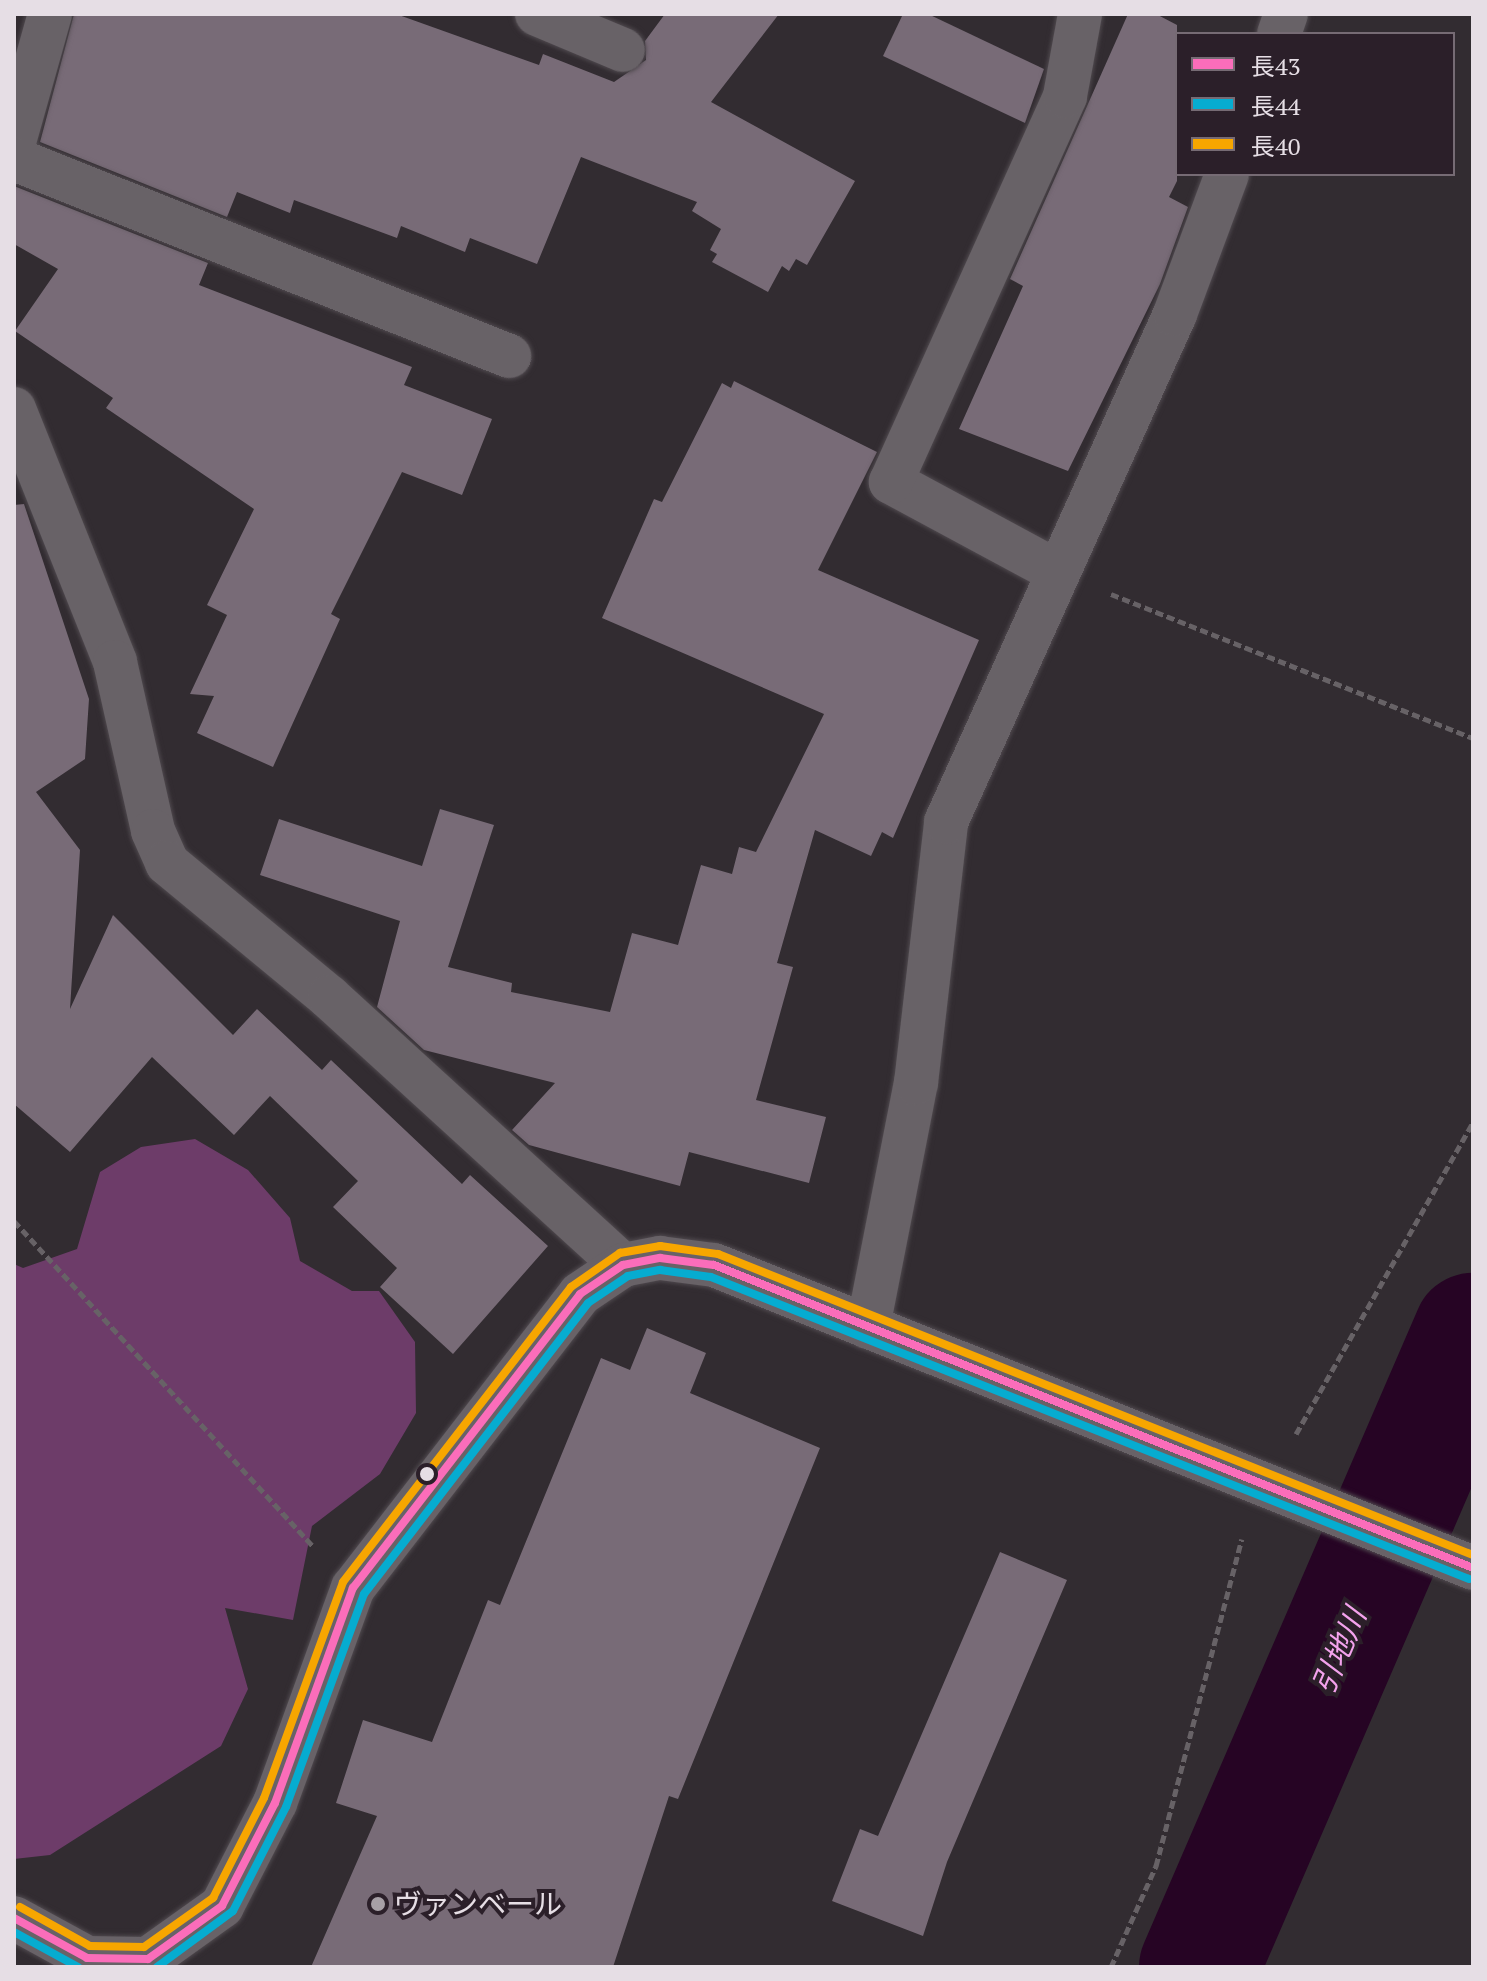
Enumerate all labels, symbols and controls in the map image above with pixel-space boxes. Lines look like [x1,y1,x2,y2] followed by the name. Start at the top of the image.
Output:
[1175,32,1455,176] legend
[1251,50,1301,82] text: 長43
[1251,90,1301,122] text: 長44
[1251,130,1301,162] text: 長40
[419,1466,435,1482] unlabelled marker
[1305,1603,1373,1699] water label: 引地川
[394,1887,562,1921] place label: ヴァンベール
[369,1895,387,1913] marker: ヴァンベール

